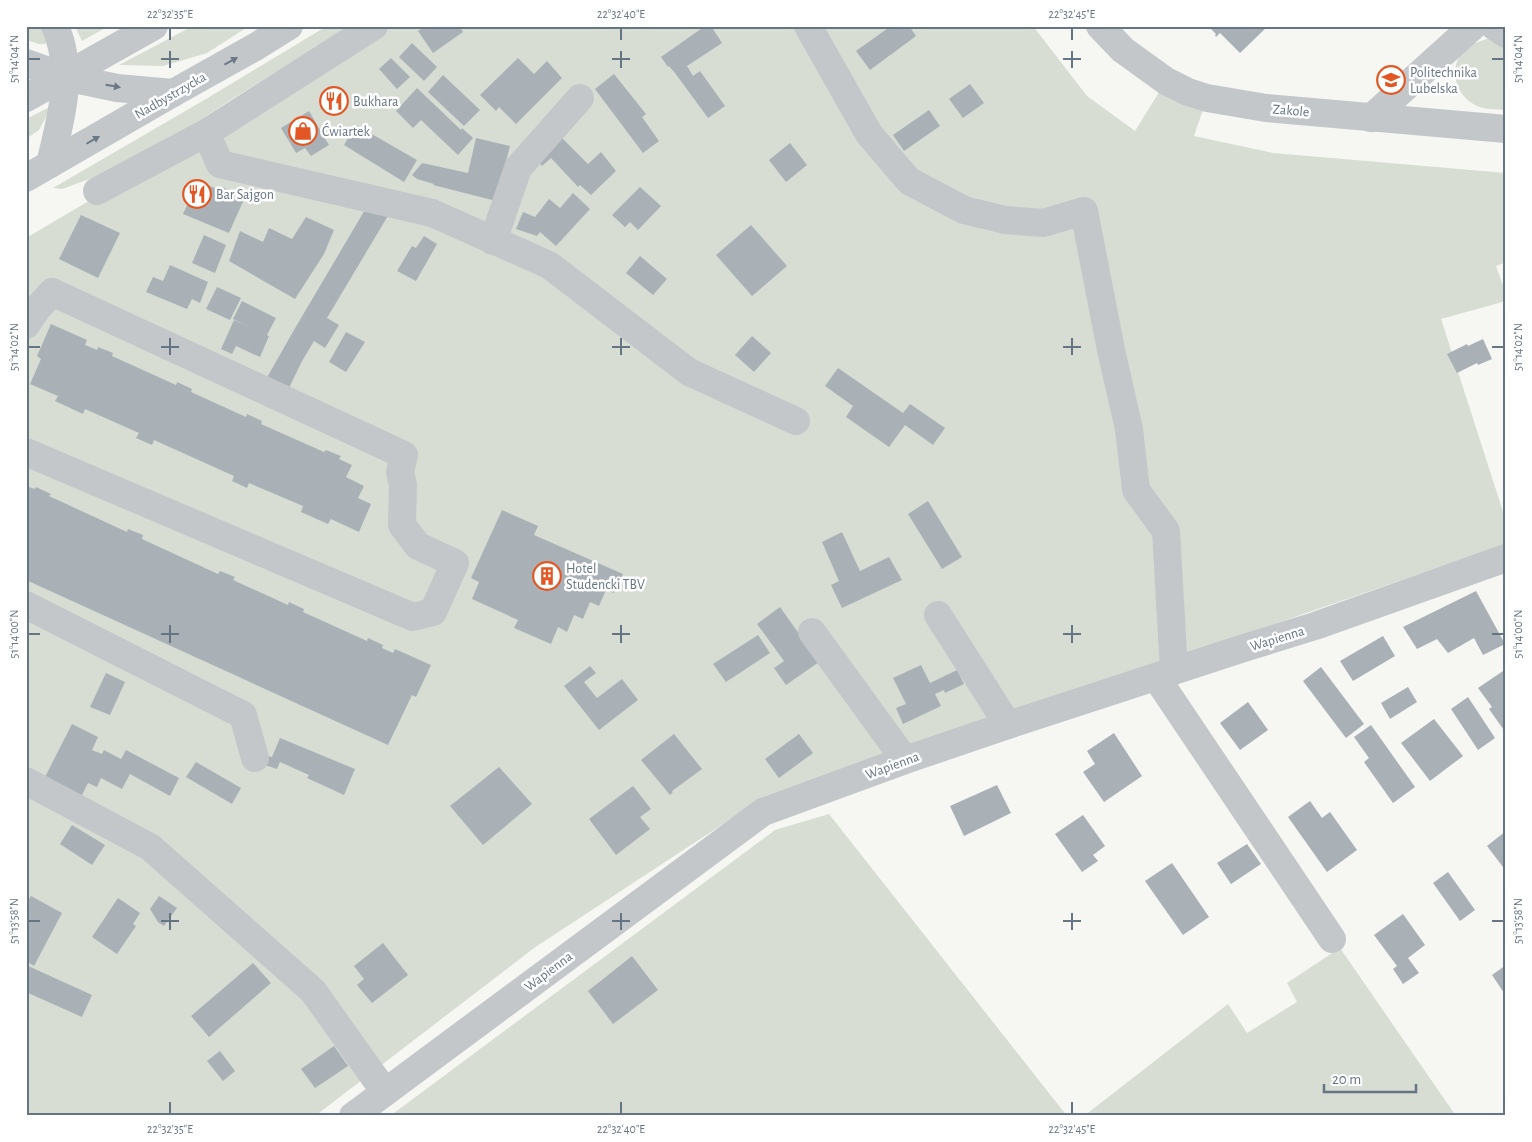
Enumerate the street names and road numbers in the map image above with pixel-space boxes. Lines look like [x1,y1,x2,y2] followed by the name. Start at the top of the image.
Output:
[133,70,209,122] street label: Nadbystrzycka
[1272,102,1310,120] street label: Zakole
[1248,624,1307,654] street label: Wapienna
[864,750,922,782] street label: Wapienna
[522,949,576,994] street label: Wapienna

